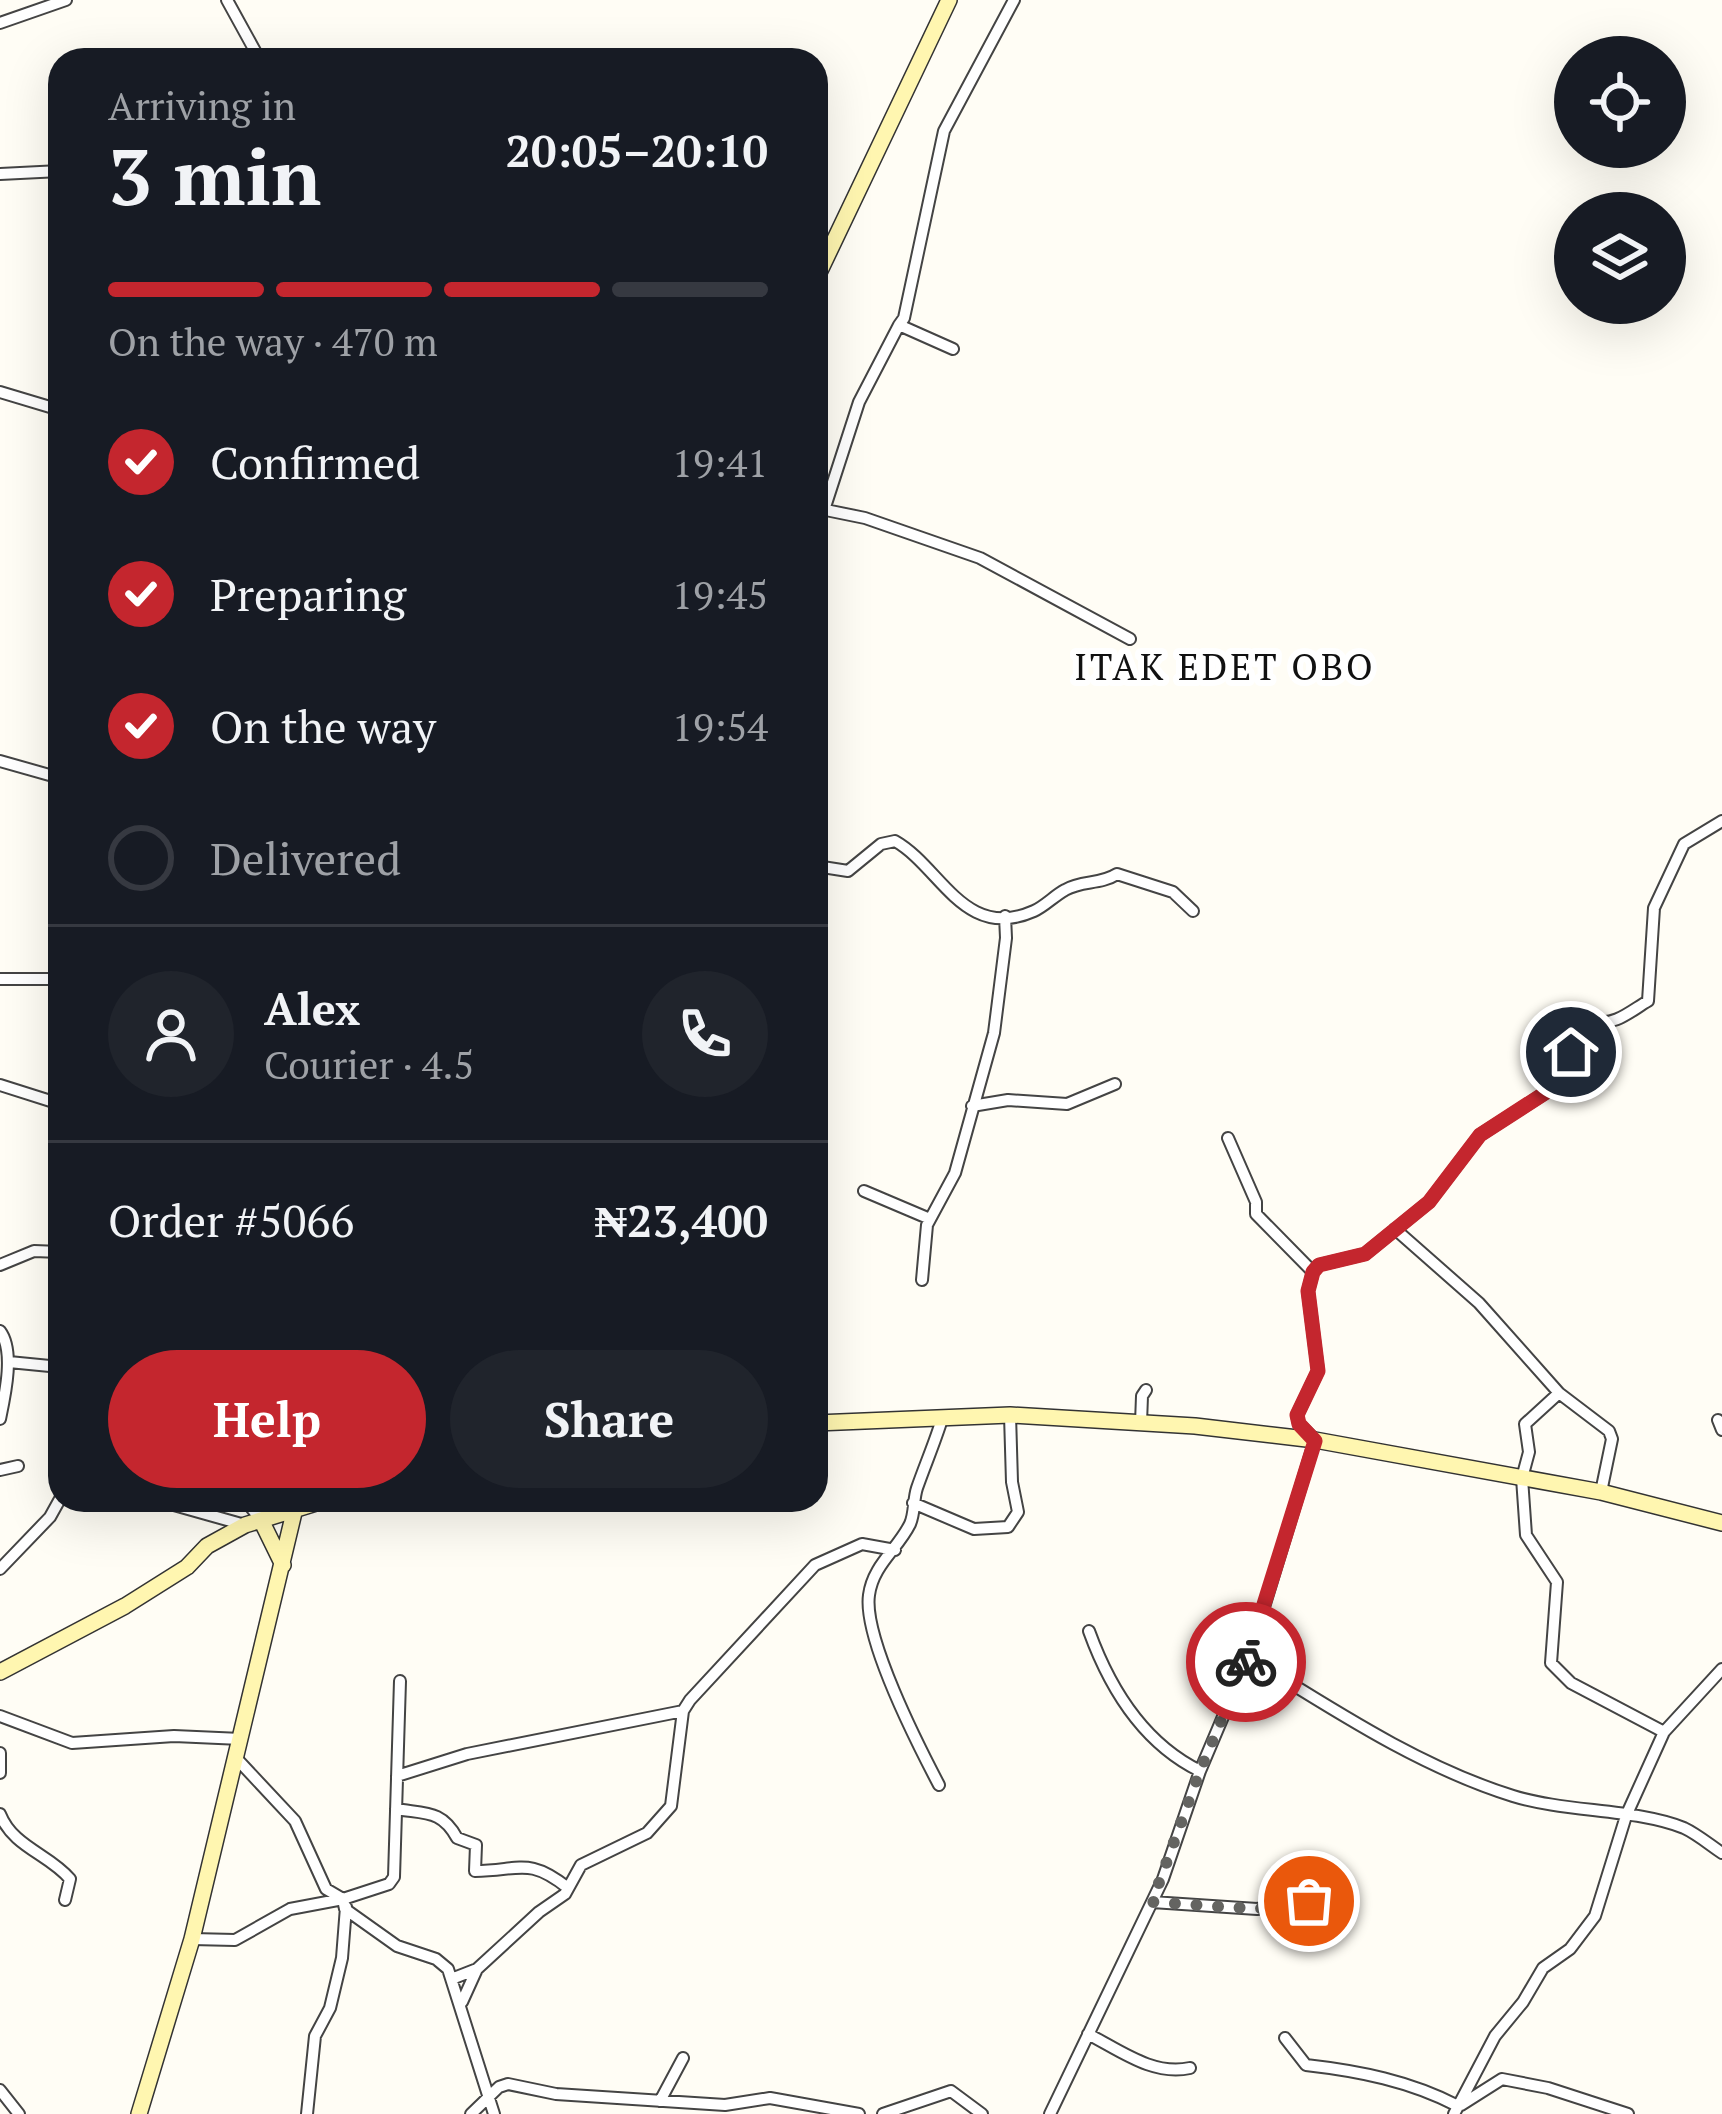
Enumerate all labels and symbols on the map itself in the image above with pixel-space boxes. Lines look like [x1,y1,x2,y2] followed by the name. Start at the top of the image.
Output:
[1074,643,1376,690] district label: ITAK EDET OBO
[1520,1001,1622,1103] pin
[1186,1602,1306,1722] courier
[1258,1850,1360,1952] pin

